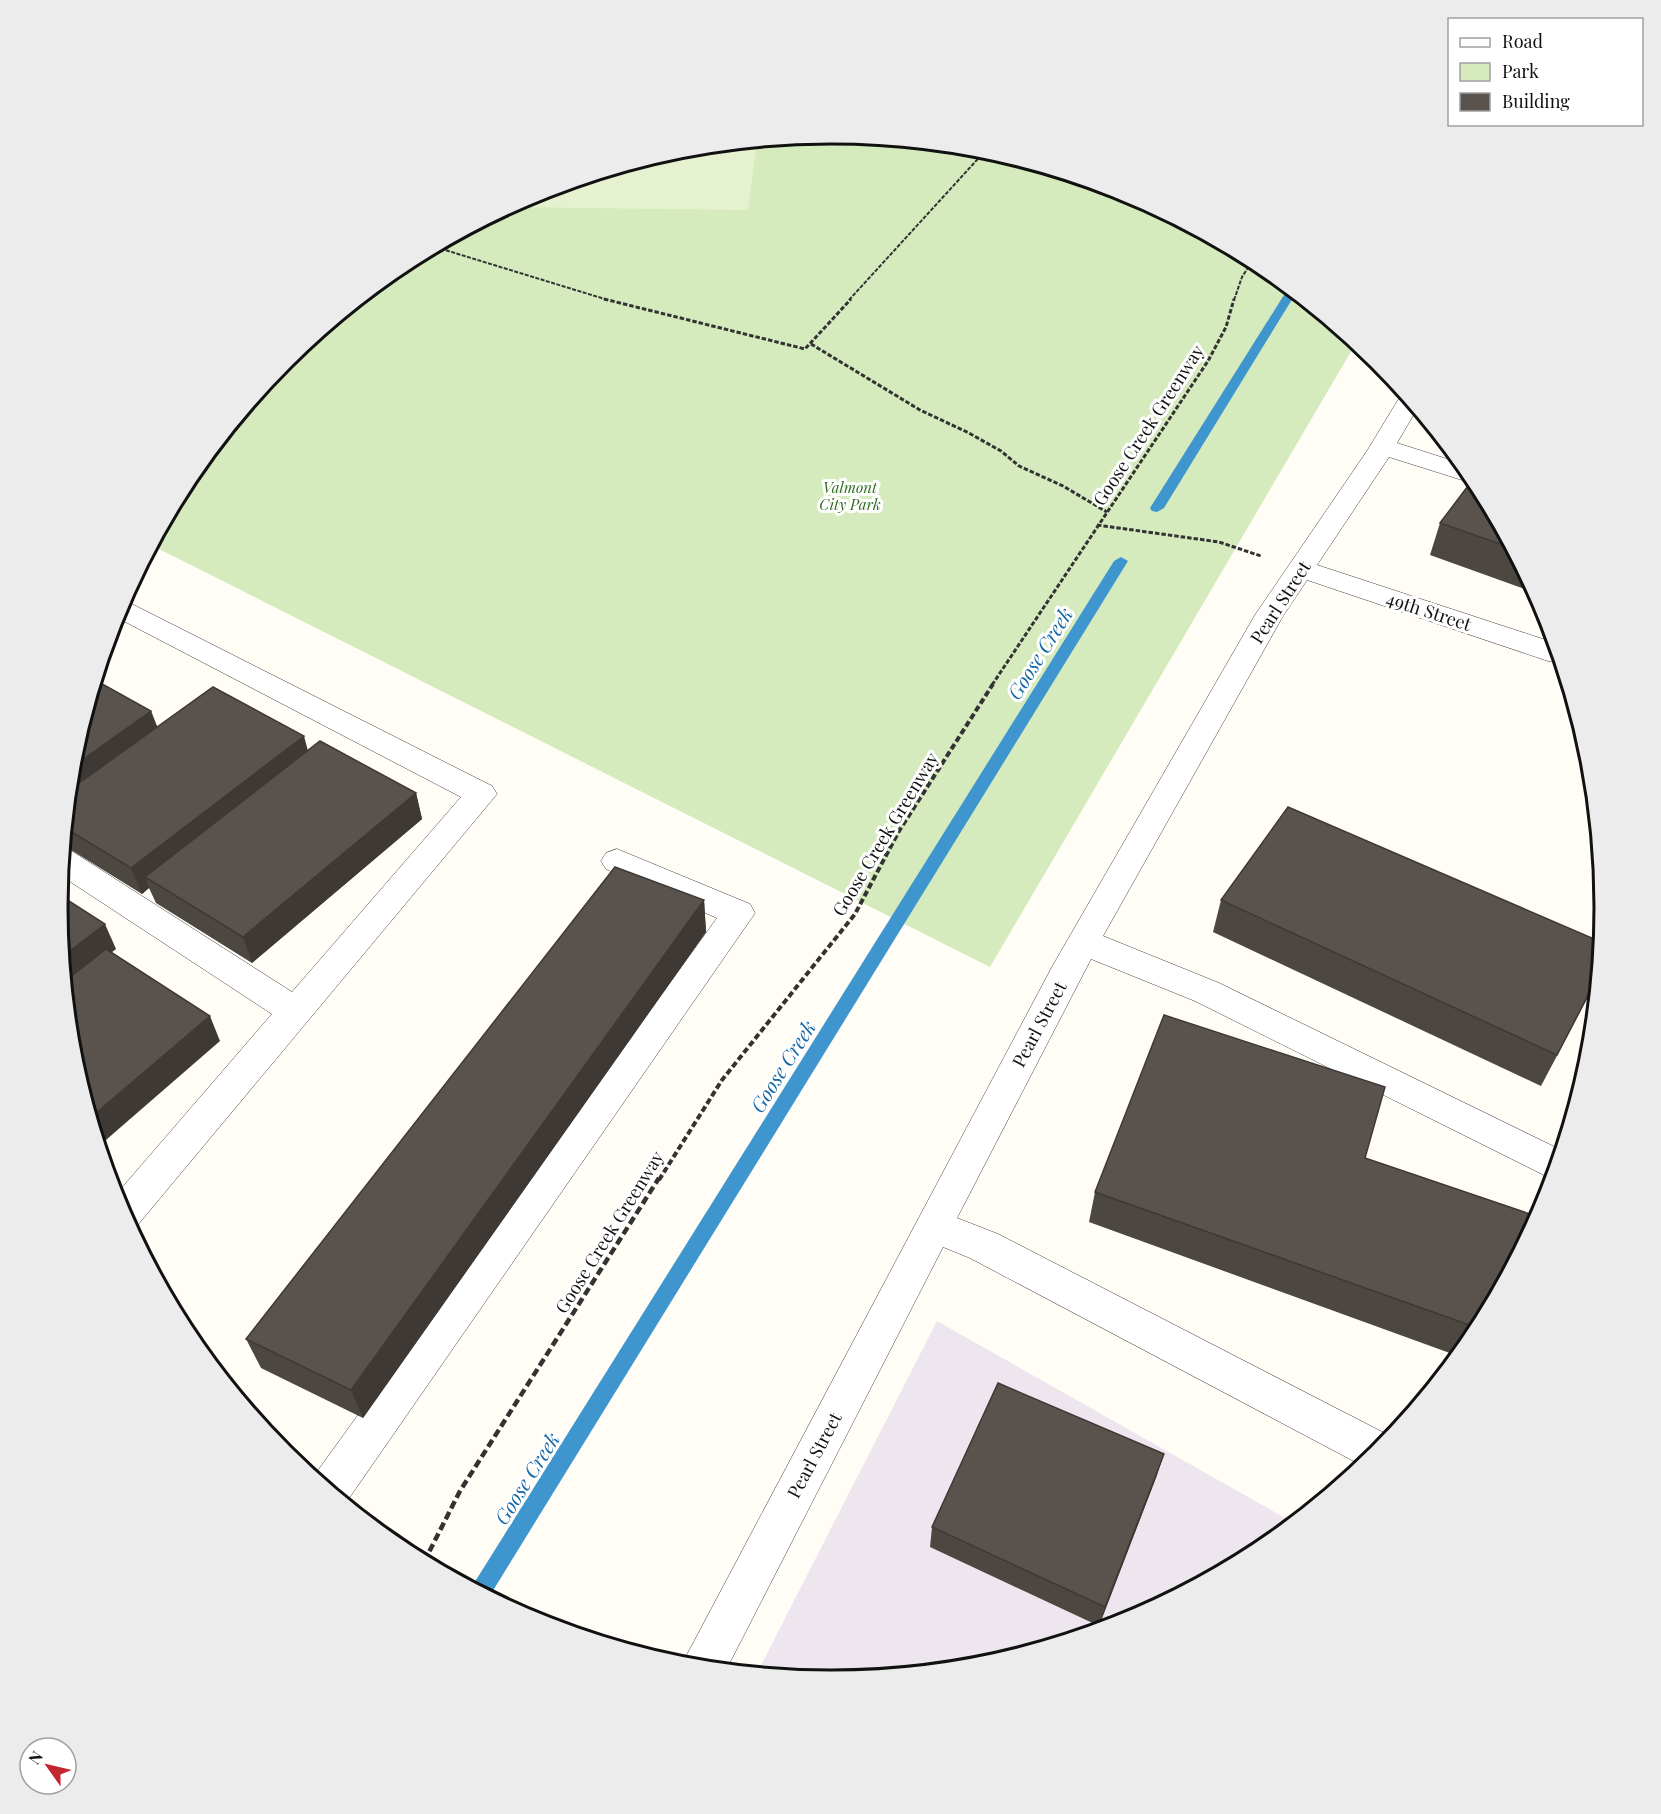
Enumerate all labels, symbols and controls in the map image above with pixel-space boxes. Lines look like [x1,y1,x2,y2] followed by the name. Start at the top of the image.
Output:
[1448,18,1643,126] legend
[1502,29,1543,53] text: Road
[1502,59,1539,83] text: Park
[1502,89,1570,113] text: Building
[1087,340,1209,510] street label: Goose Creek Greenway
[819,477,881,514] park label: Valmont City Park
[1244,556,1316,648] street label: Pearl Street
[1384,586,1475,636] street label: 49th Street
[1000,602,1078,704] water label: Goose Creek
[827,748,943,920] street label: Goose Creek Greenway
[1006,976,1072,1071] street label: Pearl Street
[743,1015,821,1117] water label: Goose Creek
[549,1146,669,1318] street label: Goose Creek Greenway
[781,1407,847,1502] street label: Pearl Street
[487,1427,565,1529] water label: Goose Creek
[18,1736,78,1796] north arrow
[23,1746,47,1768] text: N

